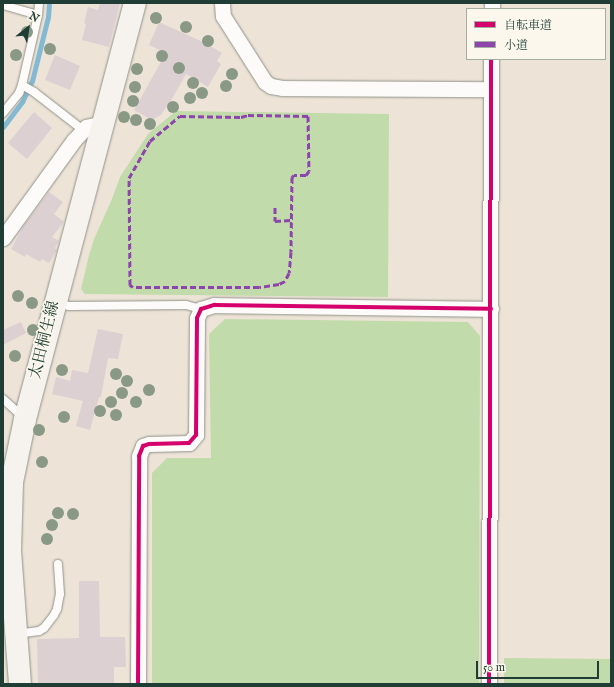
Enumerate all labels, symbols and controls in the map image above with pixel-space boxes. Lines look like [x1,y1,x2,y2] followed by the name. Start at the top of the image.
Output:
[8,8,48,48] north arrow
[466,8,606,60] legend
[26,9,42,26] text: N
[504,18,552,33] text: 自転車道
[504,38,528,53] text: 小道
[26,299,64,381] street label: 太田桐生線
[478,653,601,679] scale bar
[483,660,505,675] text: 50 m

